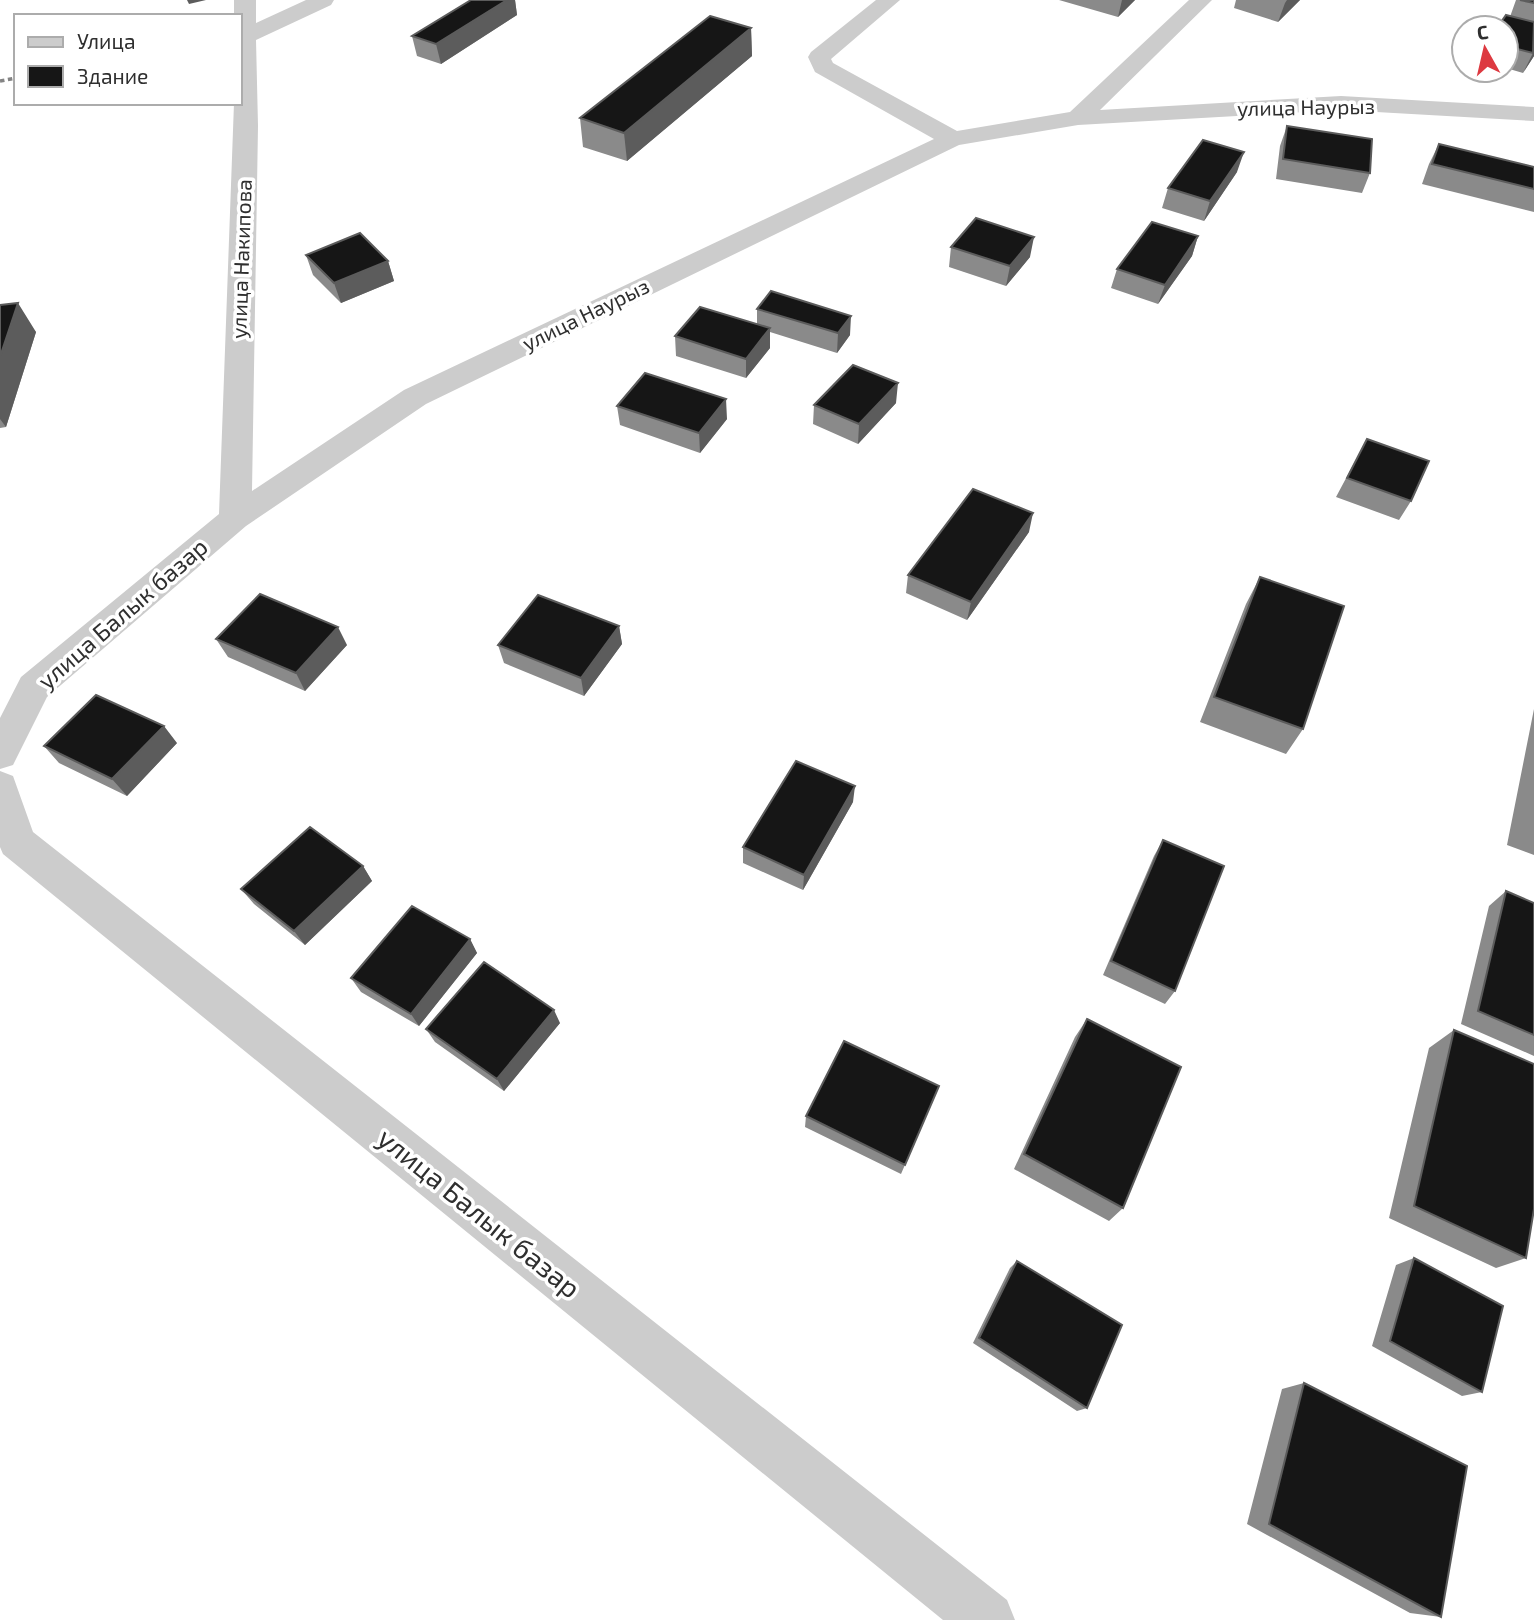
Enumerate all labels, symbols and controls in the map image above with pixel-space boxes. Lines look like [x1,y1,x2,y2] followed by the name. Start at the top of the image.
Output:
[14,14,242,105] legend
[1450,14,1520,84] north arrow
[1475,20,1490,44] text: С
[77,28,136,53] text: Улица
[77,63,148,88] text: Здание
[1237,93,1375,121] street label: улица Наурыз
[225,179,257,339] street label: улица Накипова
[518,272,653,356] street label: улица Наурыз
[31,531,213,695] street label: улица Балык базар
[371,1120,588,1304] street label: улица Балык базар

